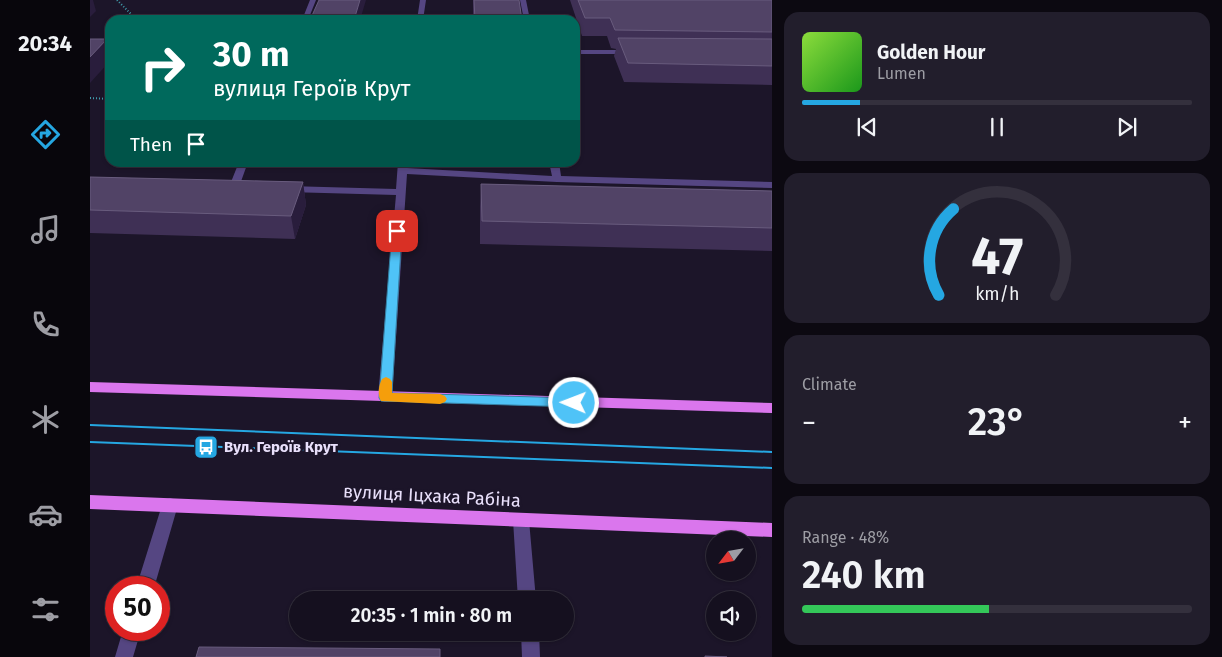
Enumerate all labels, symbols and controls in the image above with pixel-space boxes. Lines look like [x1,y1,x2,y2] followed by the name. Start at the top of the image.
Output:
[18,30,72,57] text: 20:34
[213,33,290,75] text: 30 m
[130,35,195,100] icon: right
[877,41,986,64] text: Golden Hour
[877,64,926,83] text: Lumen
[213,75,410,102] text: вулиця Героїв Крут
[853,113,881,141] icon: previous
[983,113,1011,141] icon: pause
[1113,113,1141,141] icon: next
[28,117,63,152] icon: directions
[182,130,210,158] icon: arrive
[130,133,172,156] text: Then
[376,210,418,252] pin
[28,212,63,247] icon: music
[383,217,411,245] icon: arrive
[971,225,1023,288] text: 47
[975,283,1019,305] text: km/h
[28,307,63,342] icon: phone
[802,375,857,394] text: Climate
[547,376,599,428] position arrow
[968,399,1026,445] text: 23°
[28,402,63,437] icon: climate
[802,406,816,439] text: −
[1178,406,1192,439] text: +
[193,434,219,460] bus stop icon: Вул. Героїв Крут
[224,438,339,456] place label: Вул. Героїв Крут
[343,480,521,512] street label: вулиця Іцхака Рабіна
[28,497,63,532] icon: car
[802,528,889,547] text: Range · 48%
[706,531,756,581] north arrow
[706,531,756,641] map controls
[802,552,926,598] text: 240 km
[105,576,170,641] speed limit sign: 50
[706,591,756,641] button: sound
[28,592,63,627] icon: filters
[351,604,512,627] text: 20:35 · 1 min · 80 m

